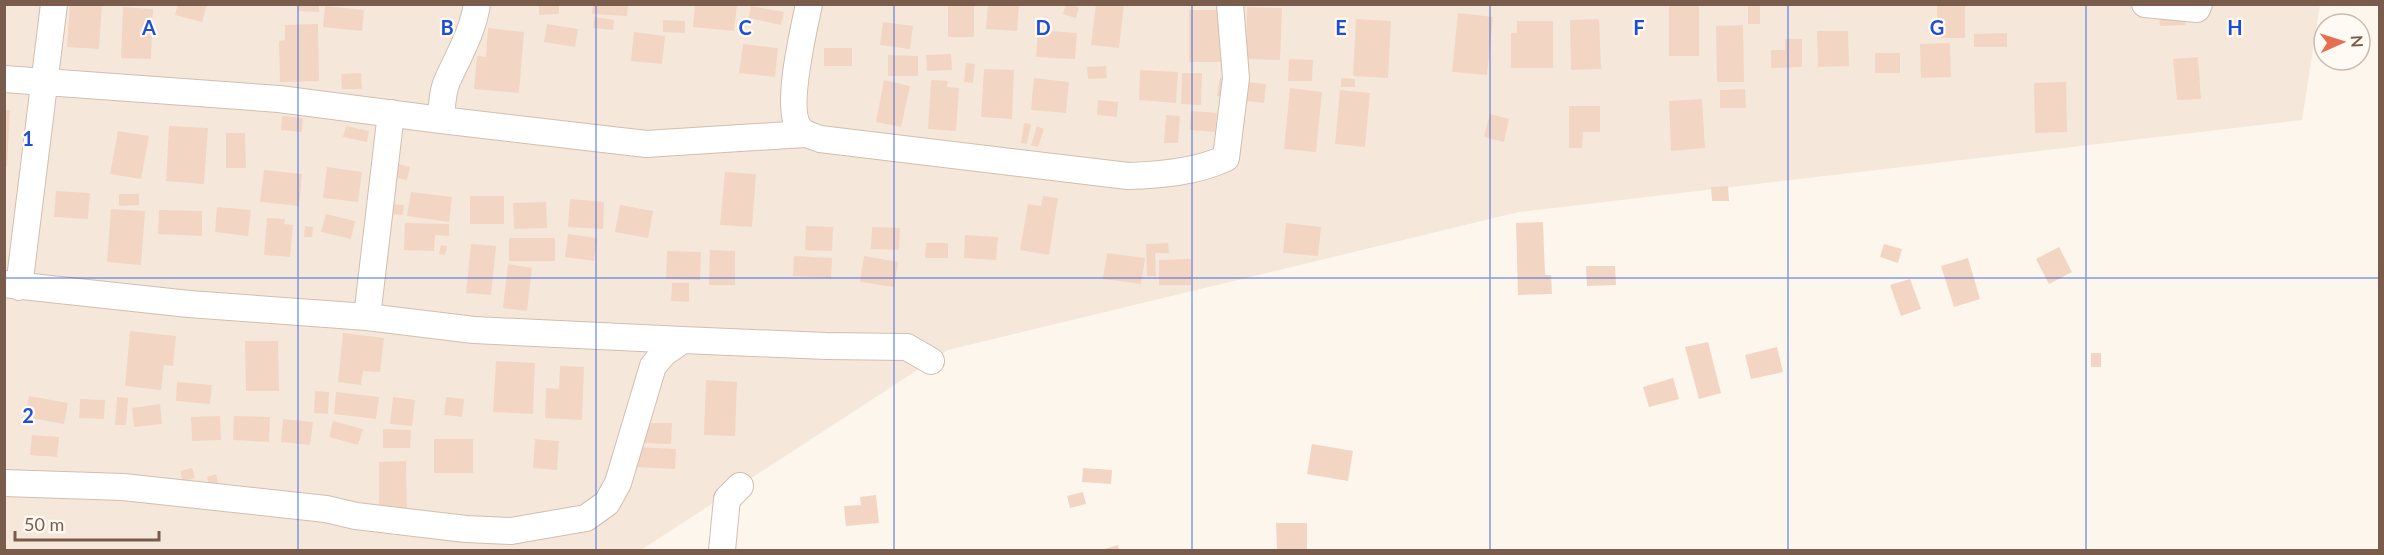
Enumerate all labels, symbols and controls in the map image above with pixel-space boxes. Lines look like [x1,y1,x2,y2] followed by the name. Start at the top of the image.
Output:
[2312,12,2372,72] north arrow
[141,15,156,39] text: A
[440,15,454,39] text: B
[738,15,752,39] text: C
[1035,15,1051,39] text: D
[1335,15,1347,39] text: E
[1633,15,1645,39] text: F
[1930,15,1944,39] text: G
[2227,15,2243,39] text: H
[2348,35,2367,48] text: N
[22,126,34,150] text: 1
[22,403,34,427] text: 2
[15,504,159,542] scale bar
[24,513,64,535] text: 50 m

